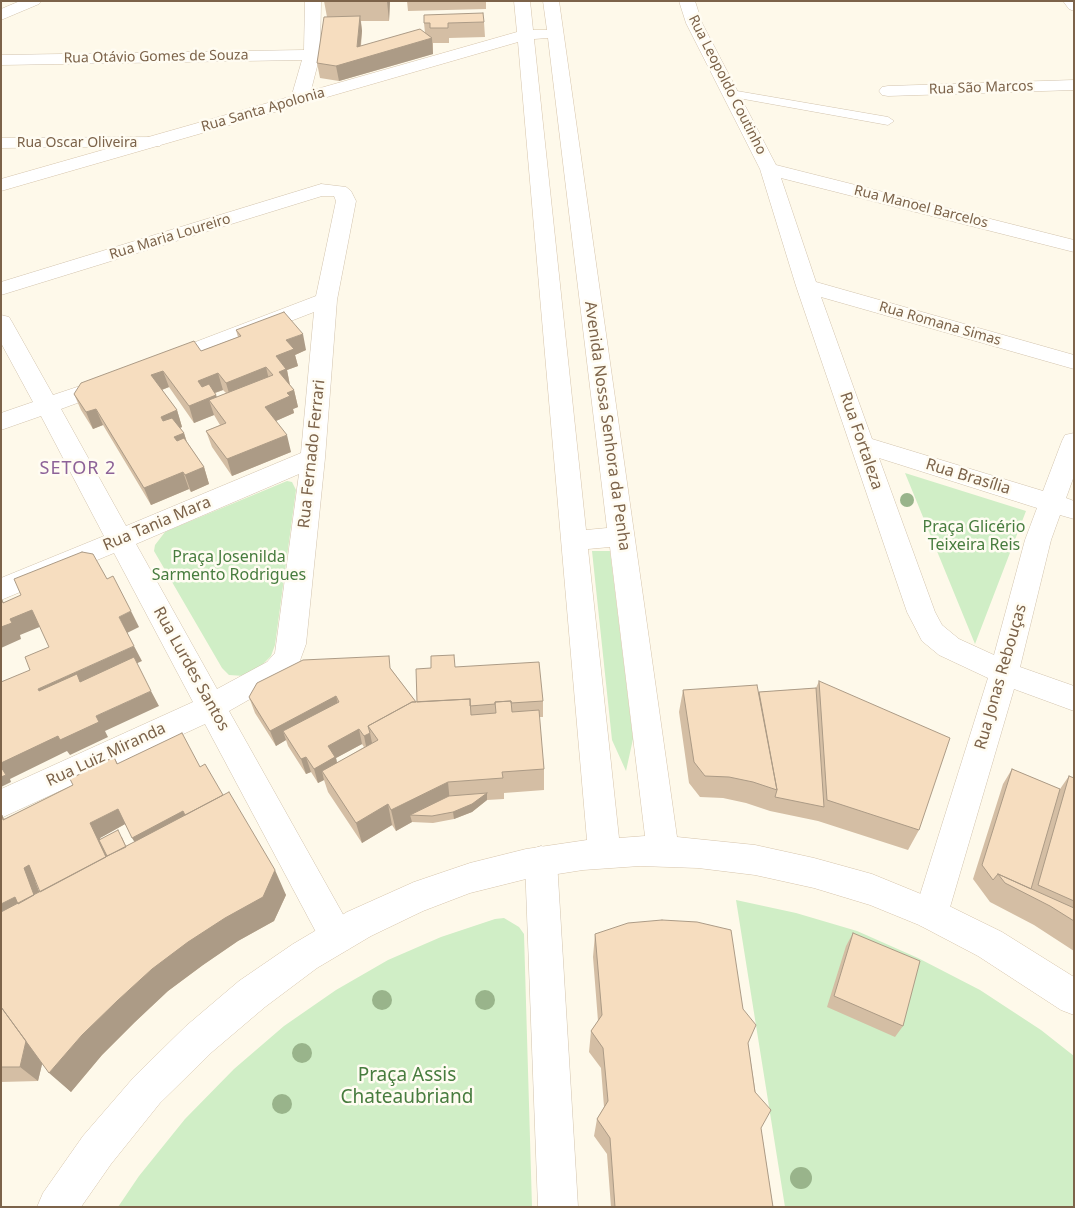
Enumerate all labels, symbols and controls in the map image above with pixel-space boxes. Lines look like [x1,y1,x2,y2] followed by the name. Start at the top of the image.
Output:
[684,12,770,158] street label: Rua Leopoldo Coutinho
[63,47,249,67] street label: Rua Otávio Gomes de Souza
[929,78,1033,98] street label: Rua São Marcos
[199,84,327,136] street label: Rua Santa Apolonia
[17,135,137,151] street label: Rua Oscar Oliveira
[852,182,990,232] street label: Rua Manoel Barcelos
[107,211,233,263] street label: Rua Maria Loureiro
[877,299,1003,349] street label: Rua Romana Simas
[580,300,634,552] street label: Avenida Nossa Senhora da Penha
[295,379,329,529] street label: Rua Fernado Ferrari
[835,390,887,492] street label: Rua Fortaleza
[923,455,1013,499] street label: Rua Brasília
[39,458,117,480] district label: SETOR 2
[100,493,214,555] street label: Rua Tania Mara
[923,517,1025,555] park label: Praça Glicério Teixeira Reis
[152,547,306,585] park label: Praça Josenilda Sarmento Rodrigues
[971,602,1031,752] street label: Rua Jonas Rebouças
[149,604,233,734] street label: Rua Lurdes Santos
[43,719,169,791] street label: Rua Luiz Miranda
[341,1065,473,1109] park label: Praça Assis Chateaubriand

